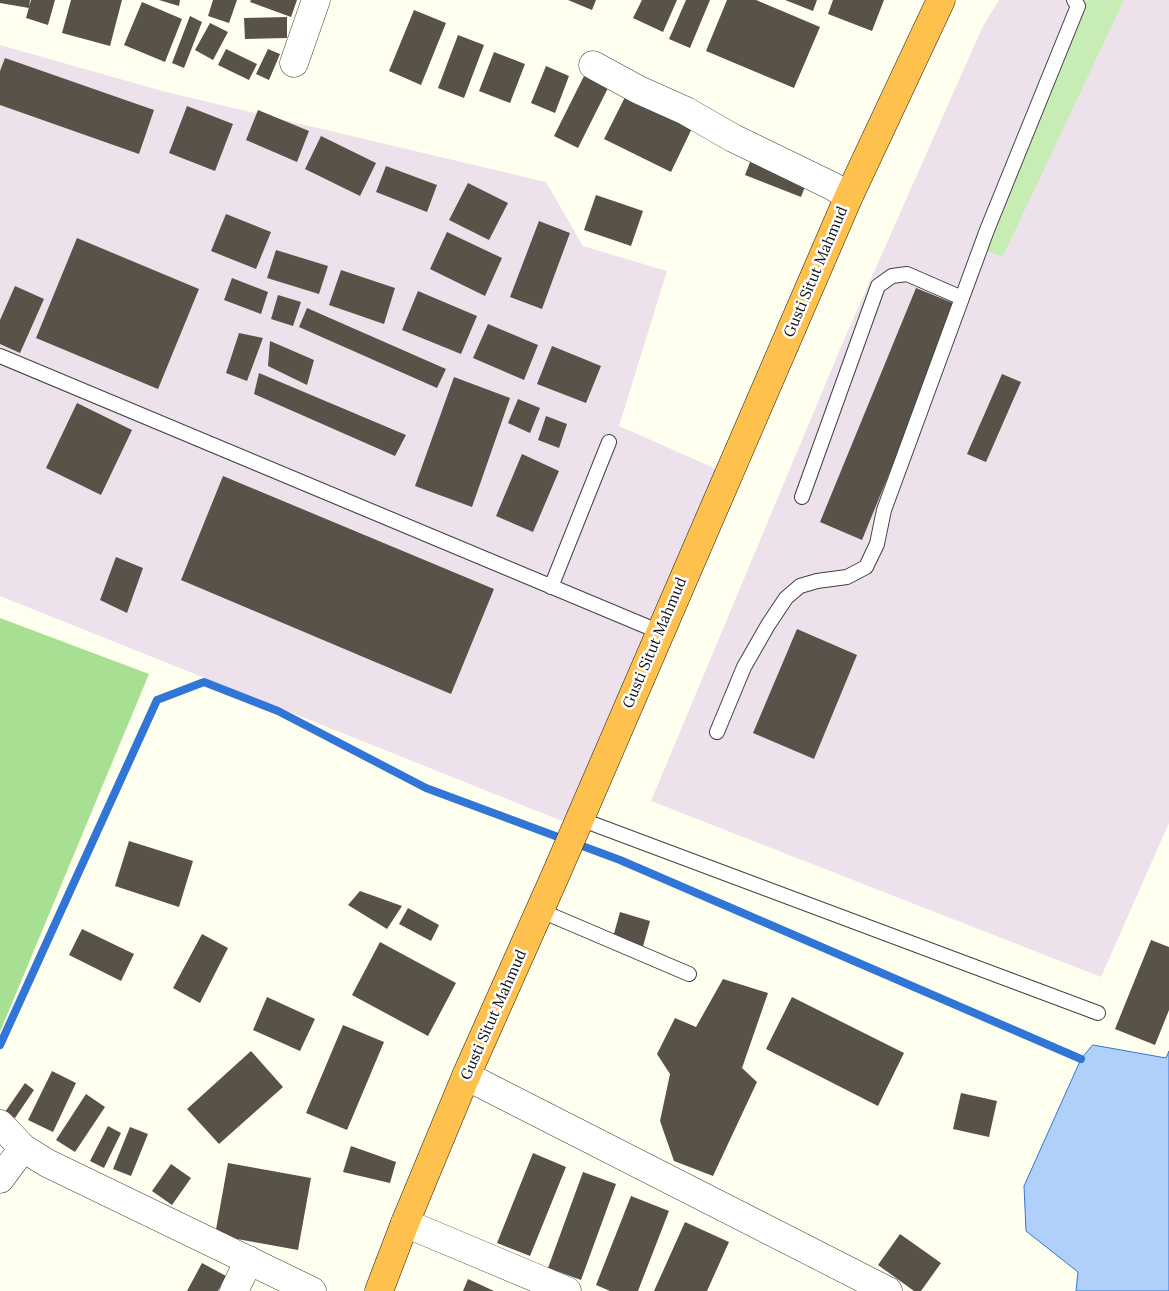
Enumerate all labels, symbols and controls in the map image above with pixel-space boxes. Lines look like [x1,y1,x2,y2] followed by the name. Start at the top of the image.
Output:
[780,204,852,340] street label: Gusti Situt Mahmud
[619,575,691,711] street label: Gusti Situt Mahmud
[457,947,531,1083] street label: Gusti Situt Mahmud

